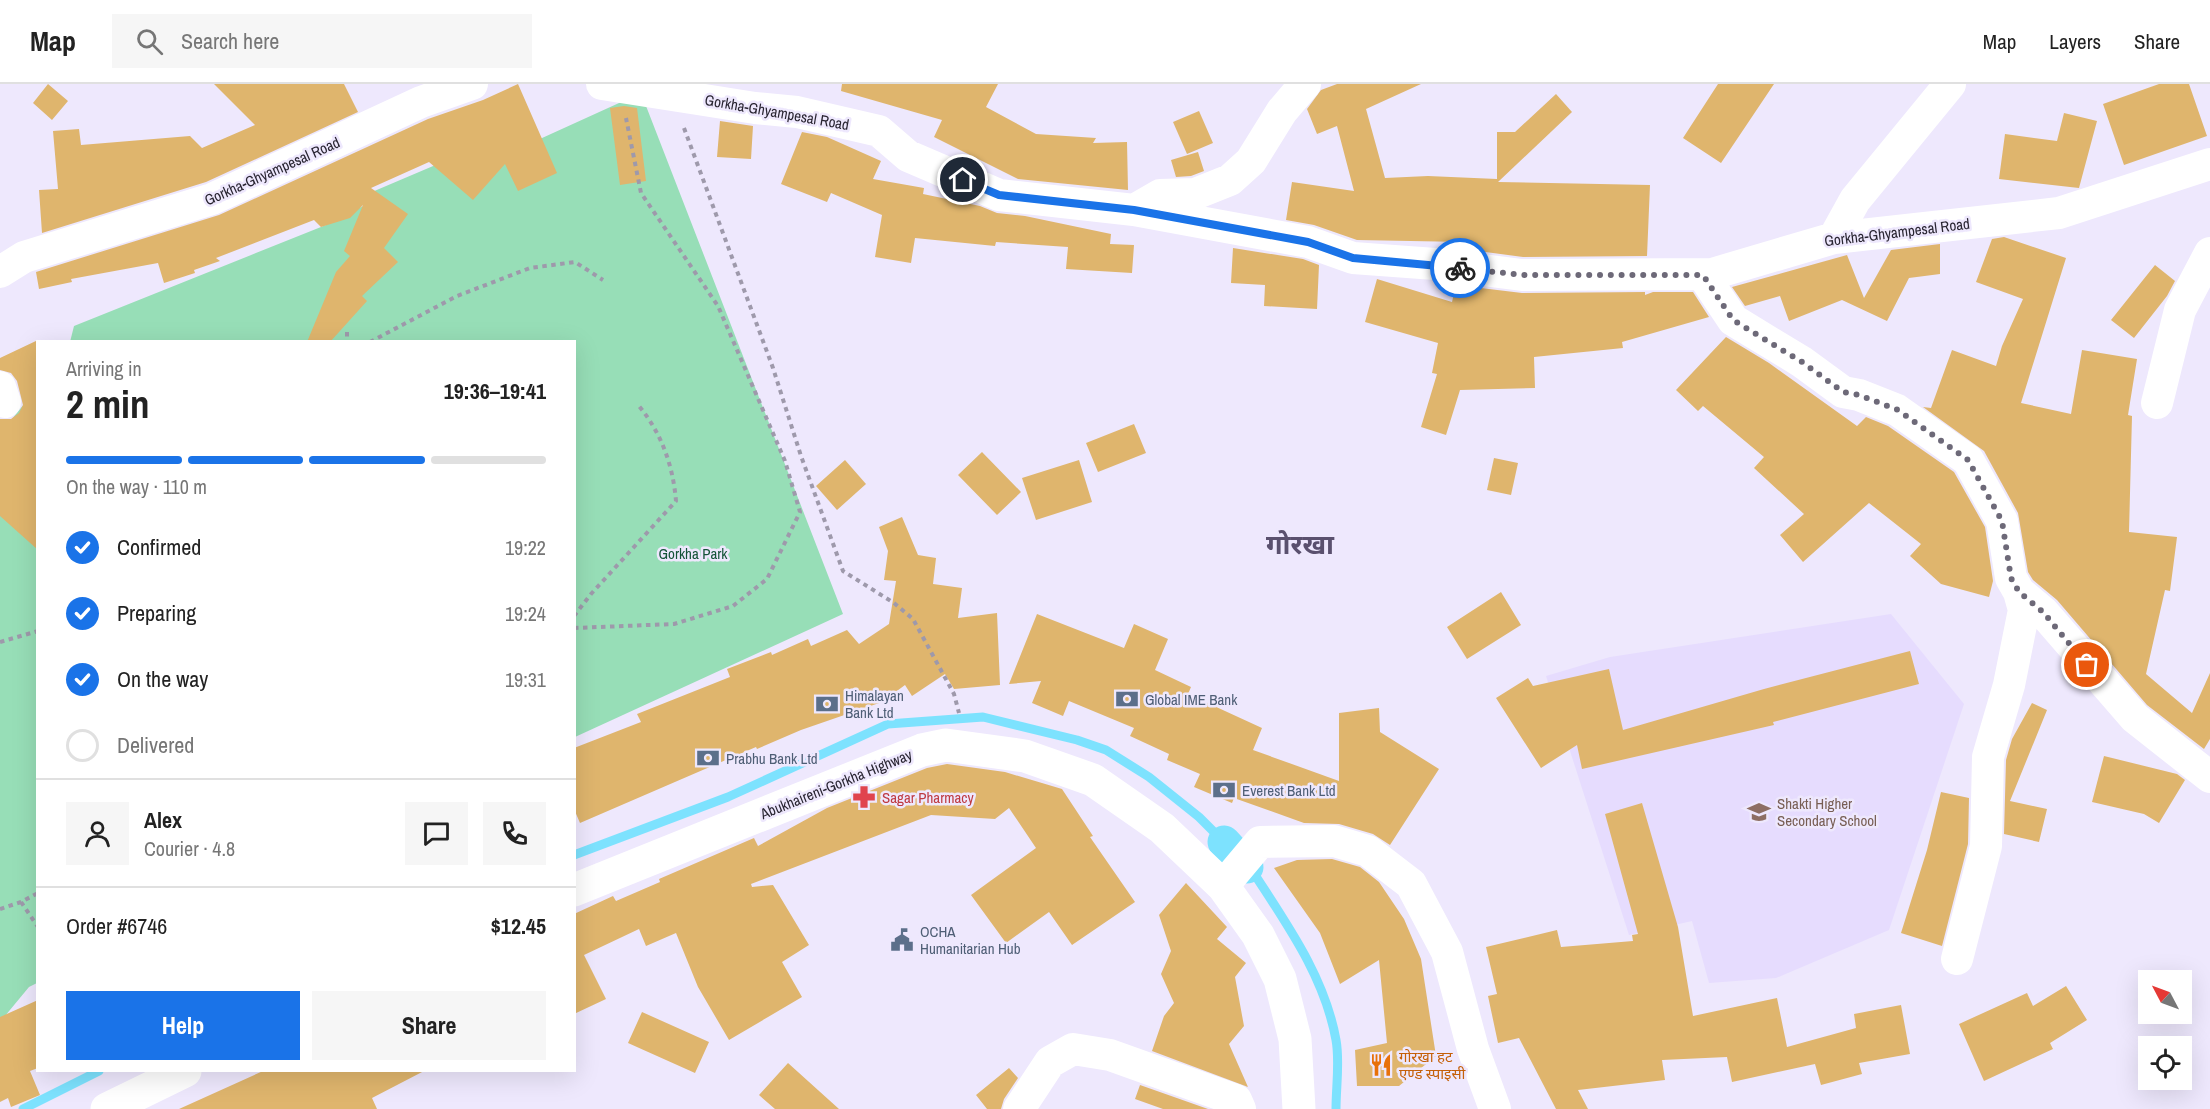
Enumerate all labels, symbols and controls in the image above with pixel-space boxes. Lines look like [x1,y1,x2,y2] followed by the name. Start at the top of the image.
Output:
[112,14,532,68] search box
[30,22,76,60] text: Map
[133,25,166,58] icon: search
[181,26,279,56] text: Search here
[1983,27,2016,56] text: Map
[2049,27,2101,56] text: Layers
[2134,27,2180,56] text: Share
[703,89,851,135] street label: Gorkha-Ghyampesal Road
[201,132,343,210] street label: Gorkha-Ghyampesal Road
[937,154,988,205] pin
[946,163,979,196] icon: home
[1823,213,1971,251] street label: Gorkha-Ghyampesal Road
[1430,238,1490,298] courier
[1444,252,1477,285] icon: bike
[66,355,142,382] text: Arriving in
[444,376,546,406] text: 19:36–19:41
[66,378,150,430] text: 2 min
[66,473,207,500] text: On the way · 110 m
[1266,526,1335,562] district label: गोरखा
[66,531,99,564] icon: check
[117,532,201,562] text: Confirmed
[505,534,546,561] text: 19:22
[658,543,728,564] park label: Gorkha Park
[66,597,99,630] icon: check
[117,598,196,628] text: Preparing
[505,600,546,627] text: 19:24
[2061,639,2112,690] pin
[2070,648,2103,681] icon: bag
[66,663,99,696] icon: check
[117,664,208,694] text: On the way
[505,666,546,693] text: 19:31
[845,685,904,723] place label: Himalayan Bank Ltd
[1114,686,1140,712] bank icon: Global IME Bank
[1145,689,1238,710] place label: Global IME Bank
[814,691,840,717] bank icon: Himalayan Bank Ltd
[117,730,194,760] text: Delivered
[756,744,916,824] street label: Abukhaireni-Gorkha Highway
[695,745,721,771] bank icon: Prabhu Bank Ltd
[726,748,818,769] place label: Prabhu Bank Ltd
[1211,777,1237,803] bank icon: Everest Bank Ltd
[1242,780,1336,801] place label: Everest Bank Ltd
[851,784,877,810] pharmacy icon: Sagar Pharmacy
[882,787,974,808] place label: Sagar Pharmacy
[1777,793,1877,831] place label: Shakti Higher Secondary School
[1746,799,1772,825] school or university icon: Shakti Higher Secondary School
[66,802,129,865] button: person
[405,802,468,865] button: chat
[483,802,546,865] button: phone
[144,805,182,835] text: Alex
[144,835,235,862] text: Courier · 4.8
[66,911,167,941] text: Order #6746
[491,911,546,941] text: $12.45
[920,921,1021,959] place label: OCHA Humanitarian Hub
[889,927,915,953] public building icon: OCHA Humanitarian Hub
[2138,970,2192,1024] north arrow
[2138,970,2192,1090] map controls
[66,991,300,1060] button: Help
[312,991,546,1060] button: Share
[2138,1036,2192,1090] button: locate
[1399,1046,1467,1084] place label: गोरखा हट एण्ड स्पाइसी
[1368,1052,1394,1078] restaurant icon: गोरखा हट एण्ड स्पाइसी

